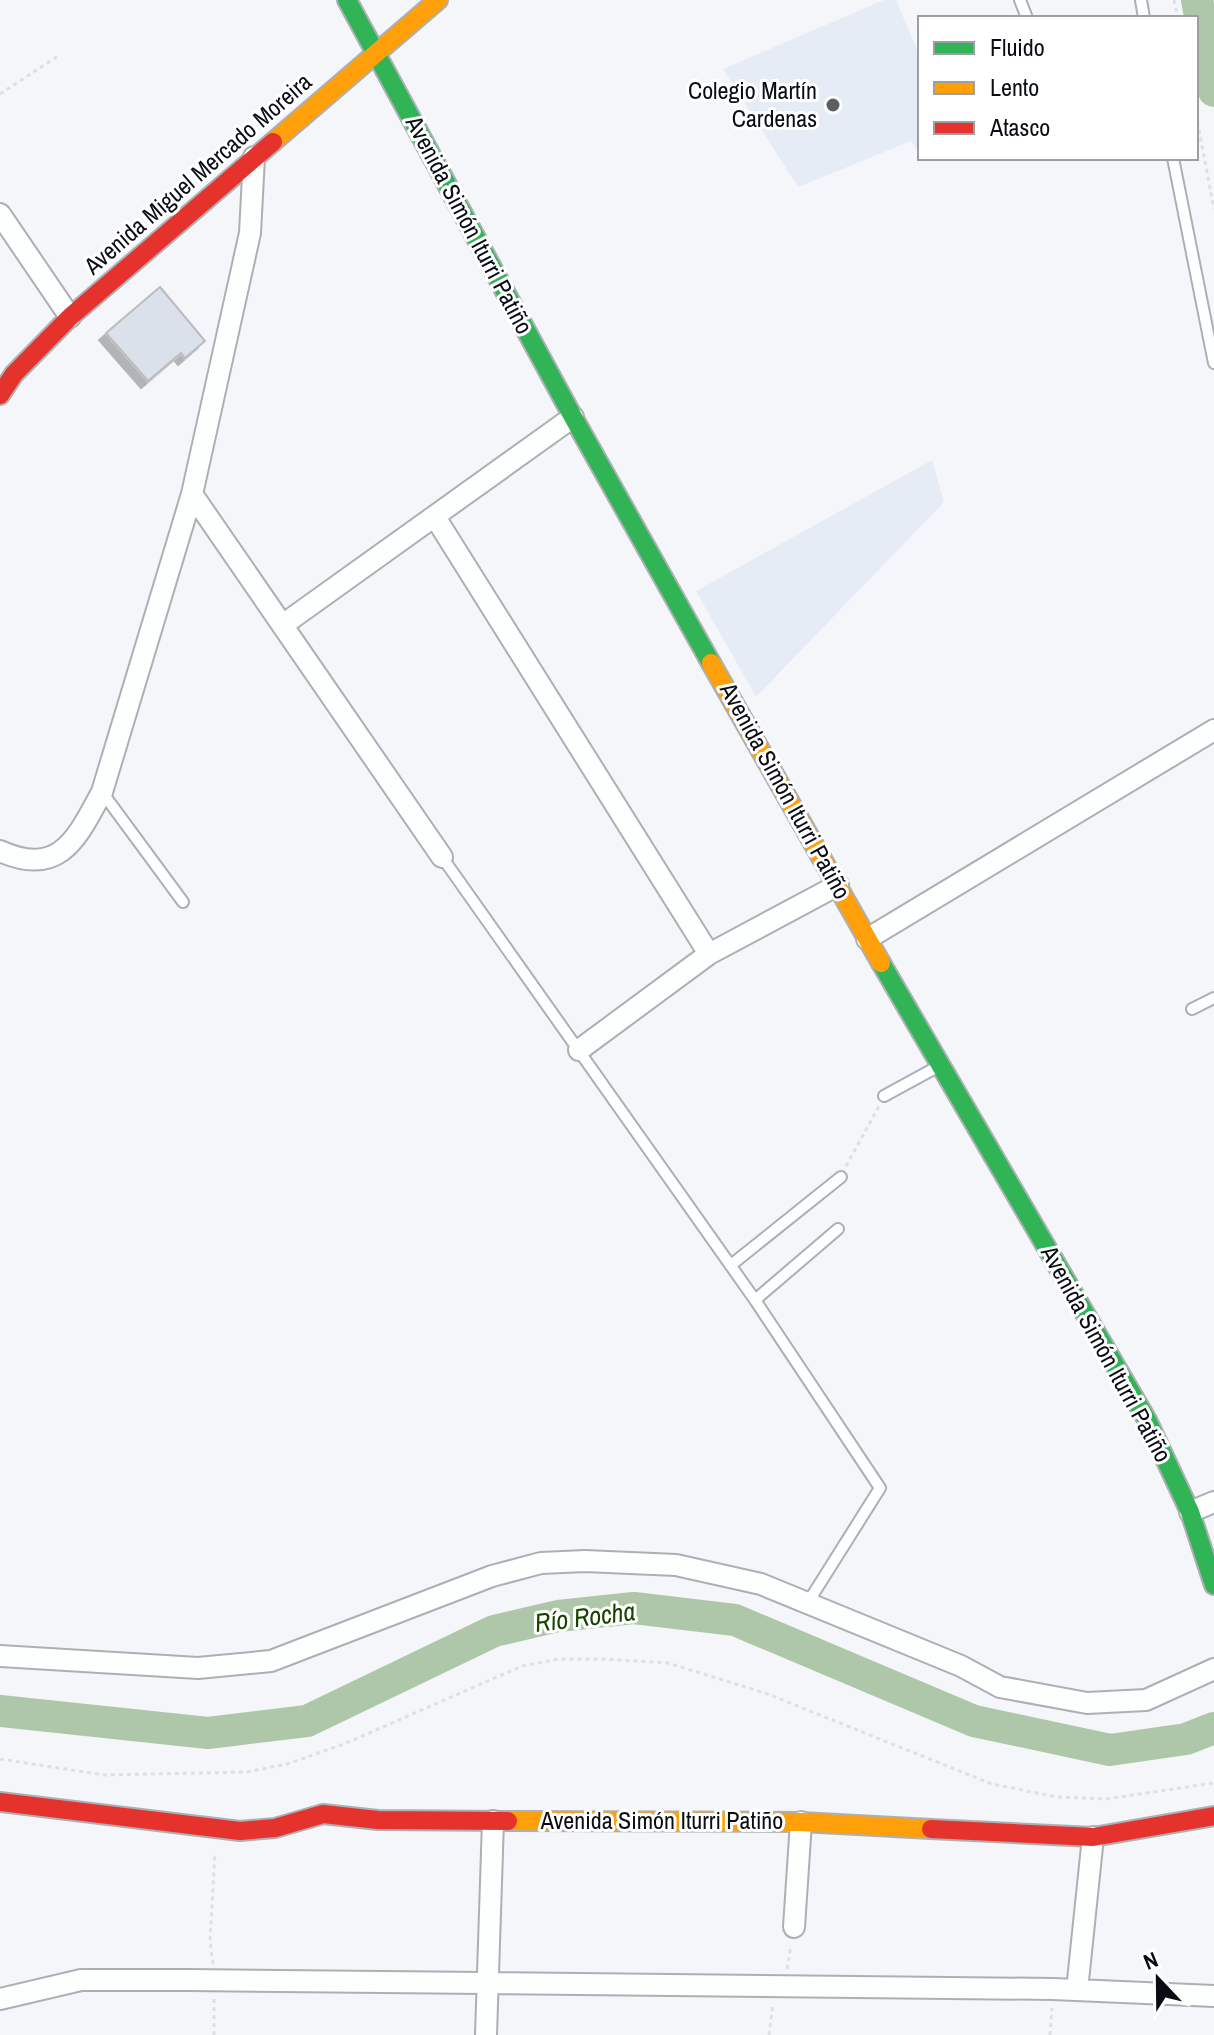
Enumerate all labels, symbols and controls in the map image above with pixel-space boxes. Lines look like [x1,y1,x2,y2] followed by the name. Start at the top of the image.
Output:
[918,16,1198,160] legend
[990,31,1045,63] text: Fluido
[76,65,318,282] street label: Avenida Miguel Mercado Moreira
[990,71,1039,103] text: Lento
[688,74,817,134] place label: Colegio Martín Cardenas
[824,96,842,114] marker: Colegio Martín Cardenas
[398,109,541,339] street label: Avenida Simón Iturri Patiño
[989,111,1050,143] text: Atasco
[713,676,859,904] street label: Avenida Simón Iturri Patiño
[1034,1239,1180,1467] street label: Avenida Simón Iturri Patiño
[533,1593,637,1640] water label: Río Rocha
[540,1804,783,1836] street label: Avenida Simón Iturri Patiño
[1118,1939,1198,2019] north arrow
[1139,1944,1162,1977] text: N

